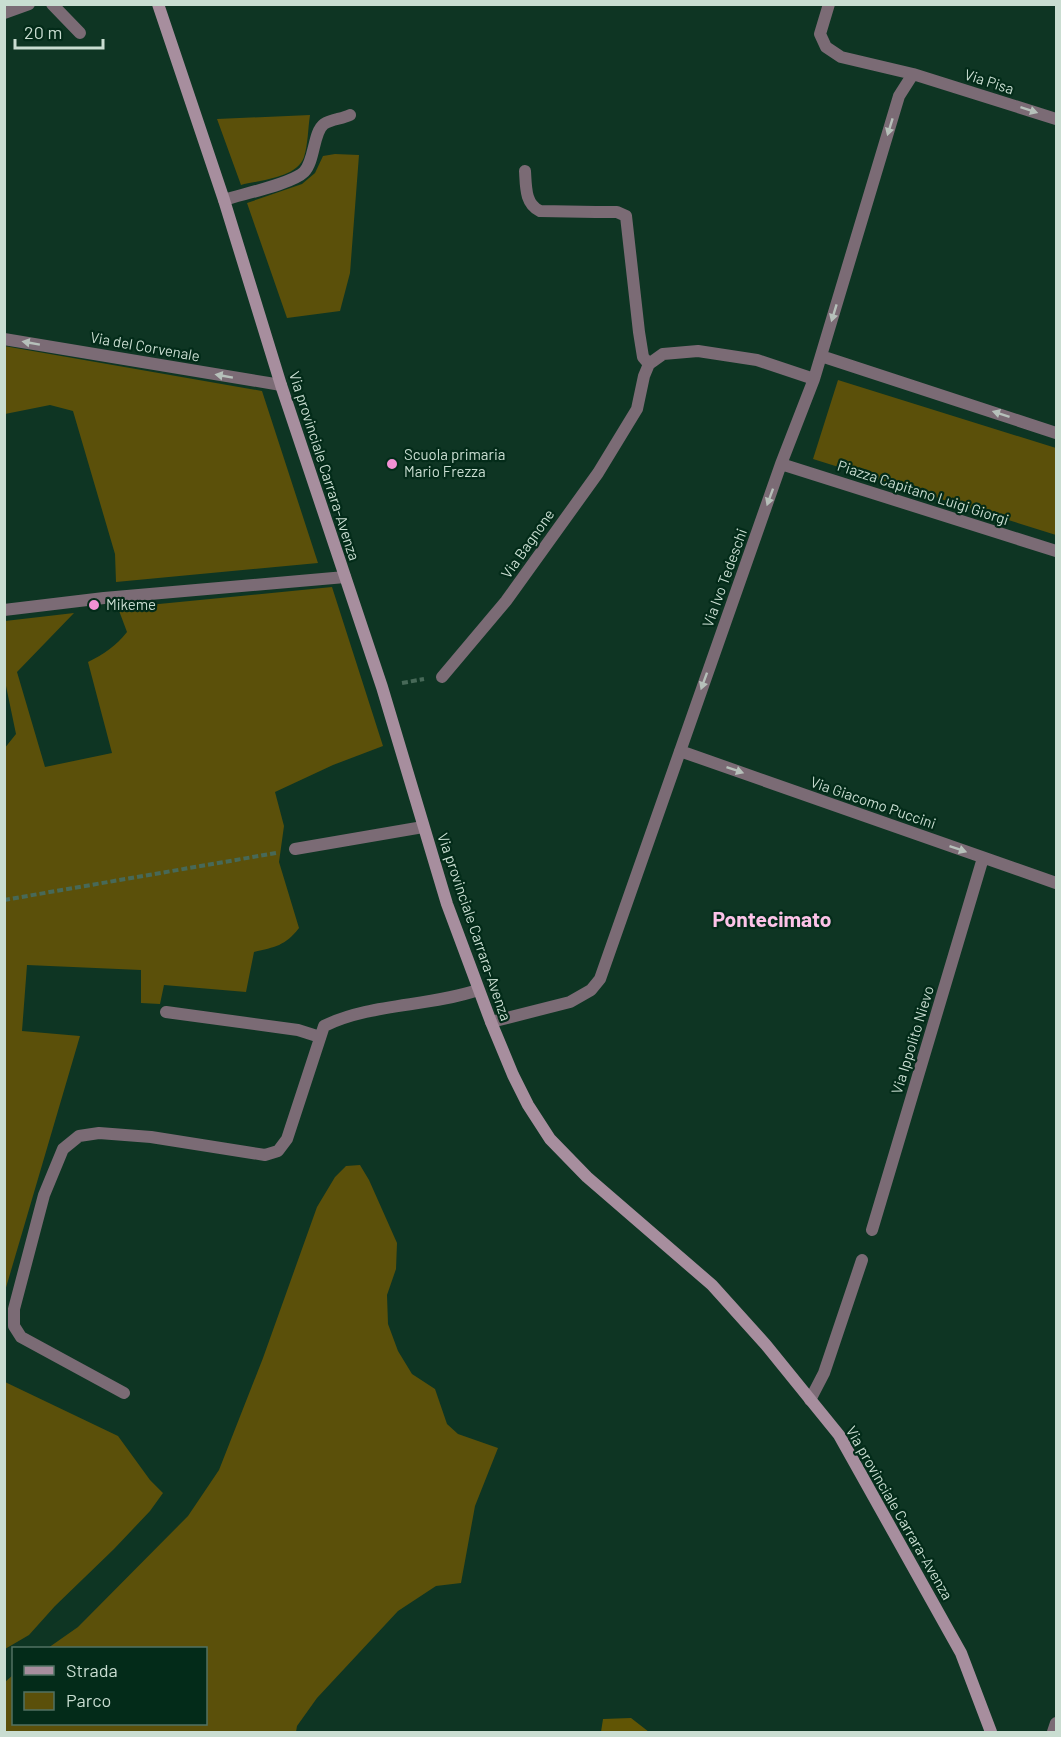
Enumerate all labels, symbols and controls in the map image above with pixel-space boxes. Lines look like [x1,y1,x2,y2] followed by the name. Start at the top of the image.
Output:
[15,12,104,50] scale bar
[24,21,62,43] text: 20 m
[962,65,1016,97] street label: Via Pisa
[1020,106,1038,115] one-way arrow
[885,118,894,136] one-way arrow
[829,304,838,322] one-way arrow
[89,327,201,365] street label: Via del Corvenale
[22,338,41,347] one-way arrow
[286,369,364,563] street label: Via provinciale Carrara-Avenza
[214,371,233,380] one-way arrow
[992,409,1010,419] one-way arrow
[404,445,505,480] place label: Scuola primaria Mario Frezza
[835,456,1011,528] street label: Piazza Capitano Luigi Giorgi
[385,457,399,471] marker: Scuola primaria Mario Frezza
[764,489,774,507] one-way arrow
[497,505,558,582] street label: Via Bagnone
[698,526,750,629] street label: Via Ivo Tedeschi
[106,595,156,613] place label: Mikeme
[87,598,101,612] marker: Mikeme
[699,672,709,690] one-way arrow
[726,766,744,776] one-way arrow
[808,772,938,832] street label: Via Giacomo Puccini
[434,830,516,1023] street label: Via provinciale Carrara-Avenza
[949,845,967,855] one-way arrow
[713,906,831,931] district label: Pontecimato
[887,983,937,1096] street label: Via Ippolito Nievo
[843,1422,957,1603] street label: Via provinciale Carrara-Avenza
[12,1647,207,1725] legend
[66,1659,118,1681] text: Strada
[66,1689,111,1711] text: Parco

